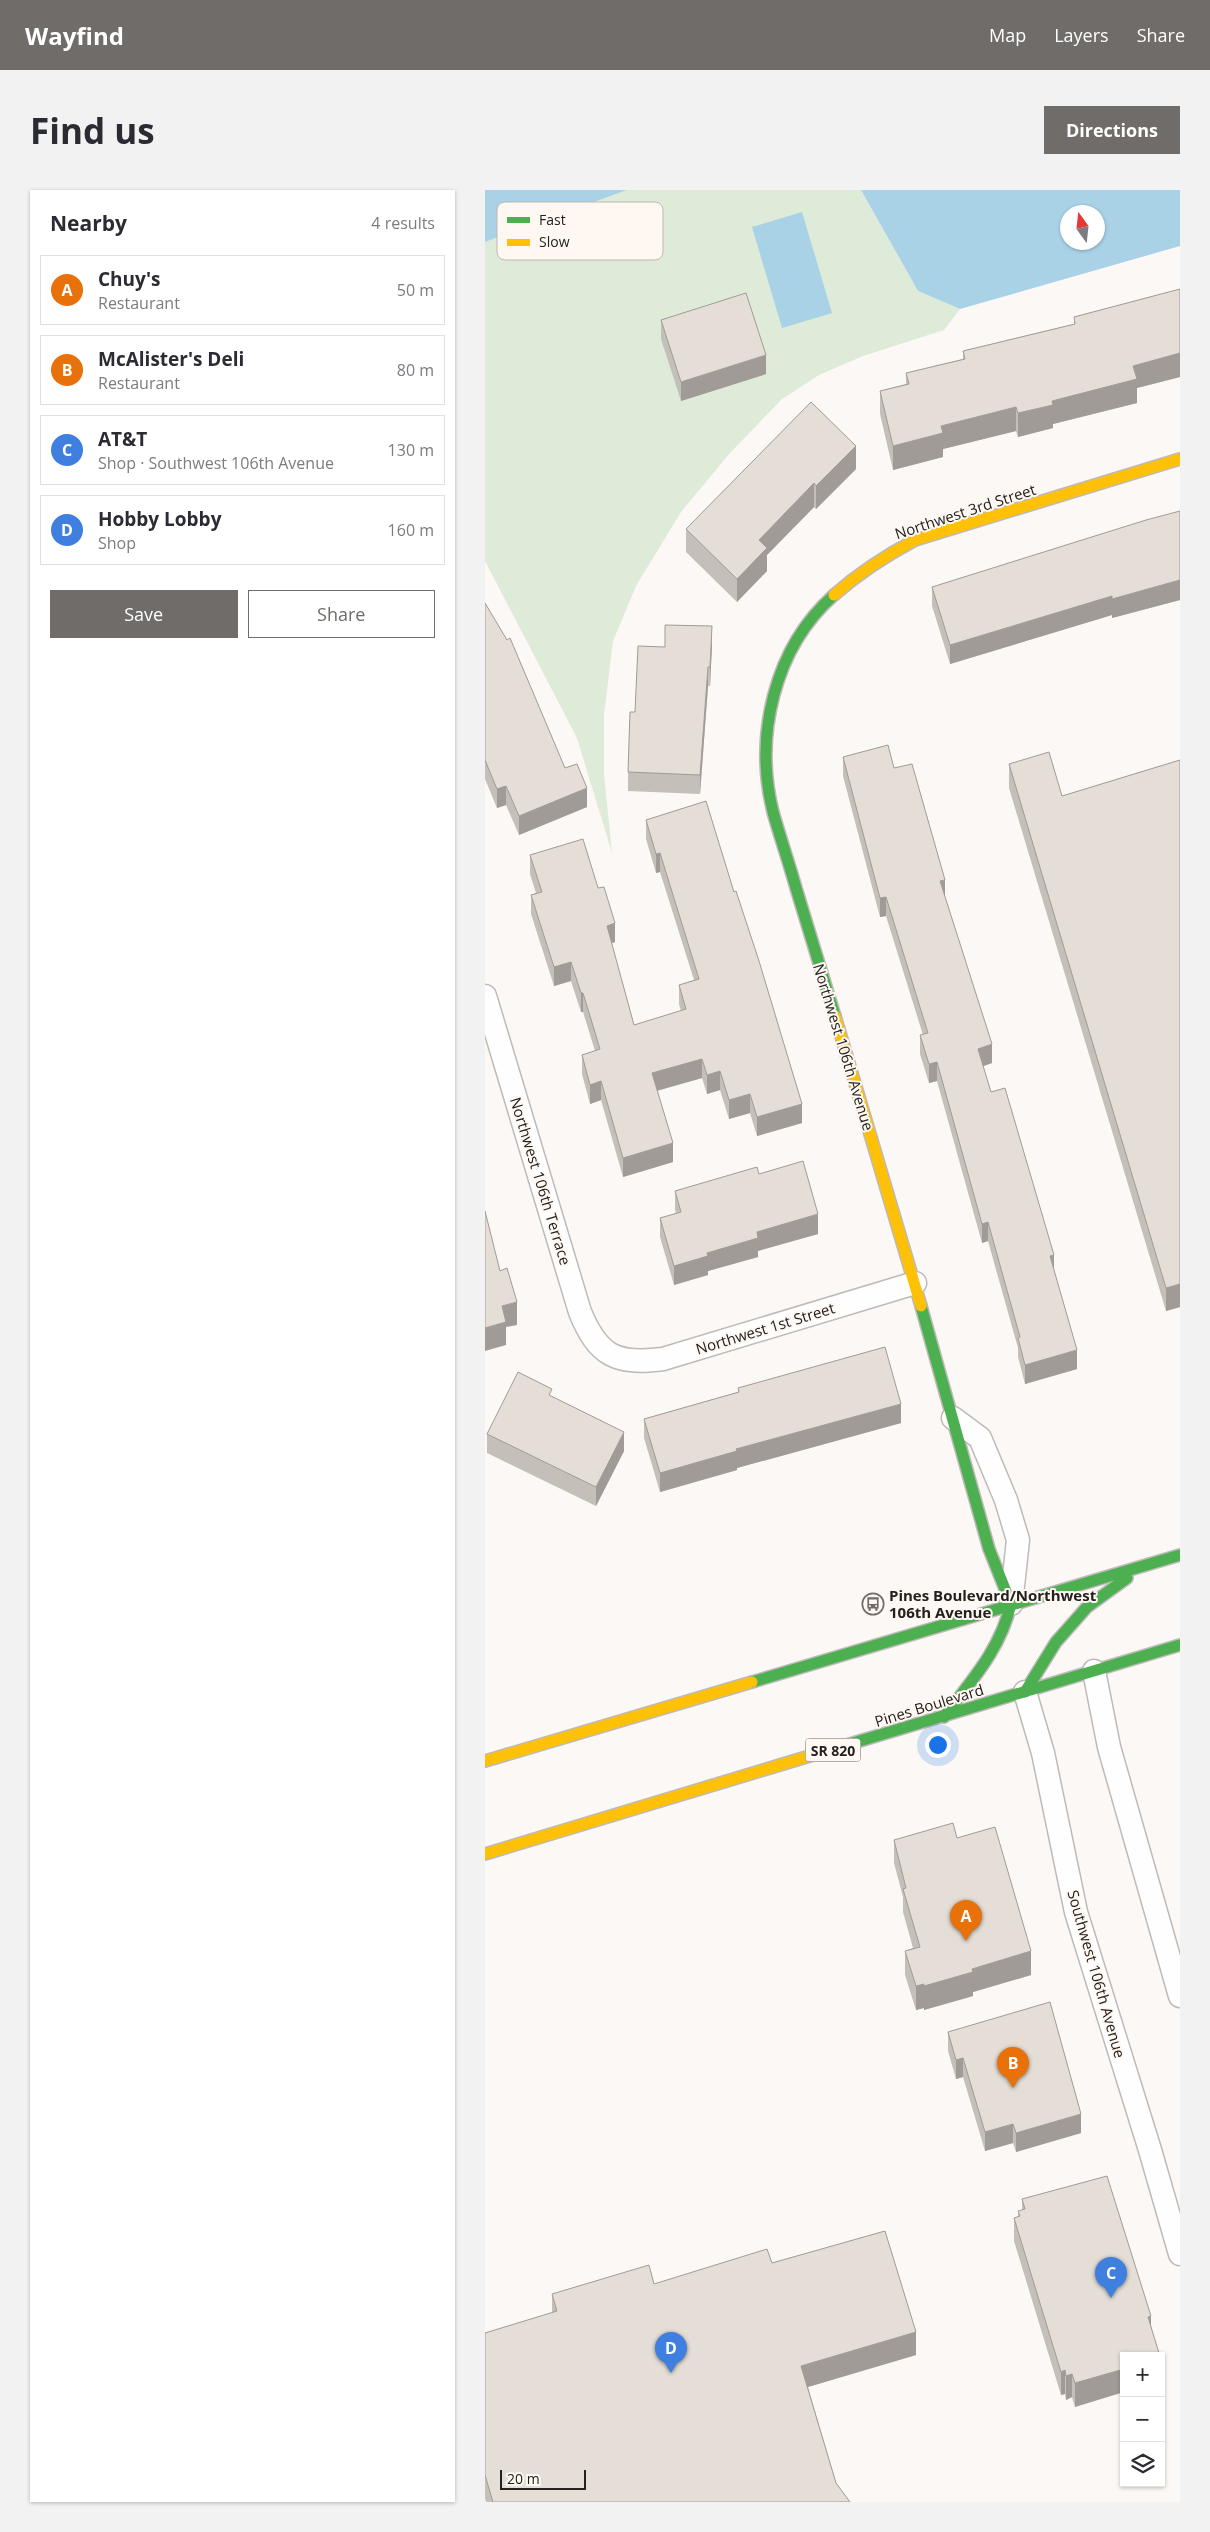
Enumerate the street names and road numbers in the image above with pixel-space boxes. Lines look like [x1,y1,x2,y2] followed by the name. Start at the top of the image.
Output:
[892,479,1038,543] street label: Northwest 3rd Street
[809,961,879,1133] street label: Northwest 106th Avenue
[506,1095,576,1267] street label: Northwest 106th Terrace
[693,1297,837,1359] street label: Northwest 1st Street
[872,1679,986,1731] street label: Pines Boulevard
[805,1738,861,1762] road number: SR 820
[1063,1888,1131,2060] street label: Southwest 106th Avenue

